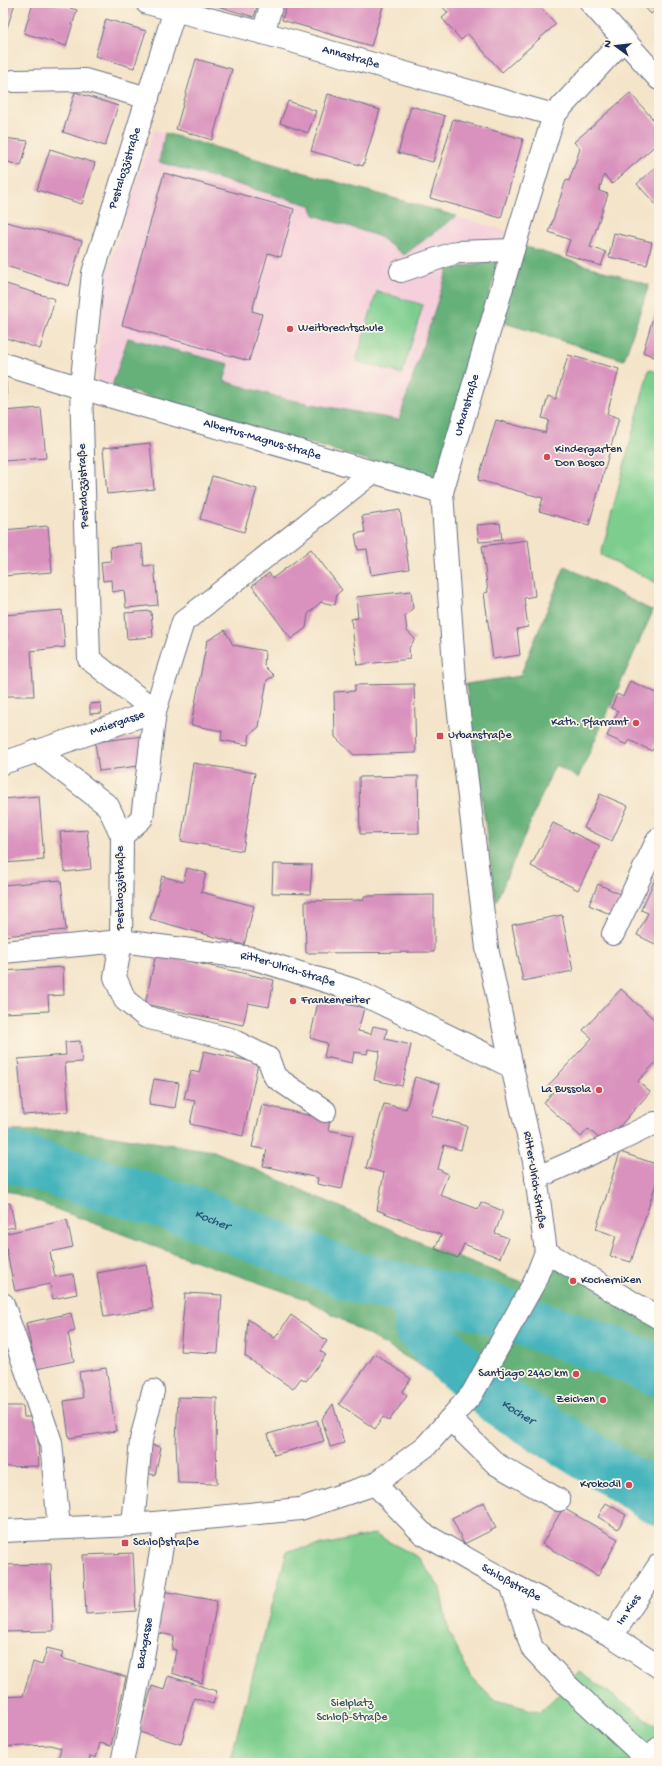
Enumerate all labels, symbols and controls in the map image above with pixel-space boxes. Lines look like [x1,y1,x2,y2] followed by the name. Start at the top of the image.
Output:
[596,26,636,66] north arrow
[602,39,615,49] text: N
[321,43,382,73] street label: Annastraße
[106,125,145,212] street label: Pestalozzistraße
[298,322,384,336] place label: Weitbrechtschule
[285,324,295,334] marker: Weitbrechtschule
[452,372,483,438] street label: Urbanstraße
[202,417,323,464] street label: Albertus-Magnus-Straße
[76,443,93,529] street label: Pestalozzistraße
[554,443,622,471] place label: Kindergarten Don Bosco
[542,452,552,462] marker: Kindergarten Don Bosco
[88,708,147,740] street label: Maiergasse
[551,716,629,730] place label: Kath. Pfarramt
[631,718,641,728] marker: Kath. Pfarramt
[448,729,512,743] place label: Urbanstraße
[435,731,445,741] marker: Urbanstraße
[114,845,128,931] street label: Pestalozzistraße
[239,950,338,991] street label: Ritter-Ulrich-Straße
[300,994,371,1008] place label: Frankenreiter
[288,996,298,1006] marker: Frankenreiter
[541,1083,591,1097] place label: La Bussola
[594,1085,604,1095] marker: La Bussola
[519,1130,549,1231] street label: Ritter-Ulrich-Straße
[192,1206,234,1235] water label: Kocher
[581,1274,642,1288] place label: Kochernixen
[568,1276,578,1286] marker: Kochernixen
[478,1367,568,1381] place label: Santjago 2440 km
[571,1369,581,1379] marker: Santjago 2440 km
[556,1393,595,1407] place label: Zeichen
[598,1395,608,1405] marker: Zeichen
[498,1396,539,1430] water label: Kocher
[580,1478,621,1492] place label: Krokodil
[624,1480,634,1490] marker: Krokodil
[133,1536,200,1550] place label: Schloßstraße
[120,1538,130,1548] marker: Schloßstraße
[478,1561,544,1605] street label: Schloßstraße
[614,1592,645,1628] street label: Im Kies
[134,1616,157,1671] street label: Bachgasse
[317,1697,388,1725] park label: Sielplatz Schloß-Straße

